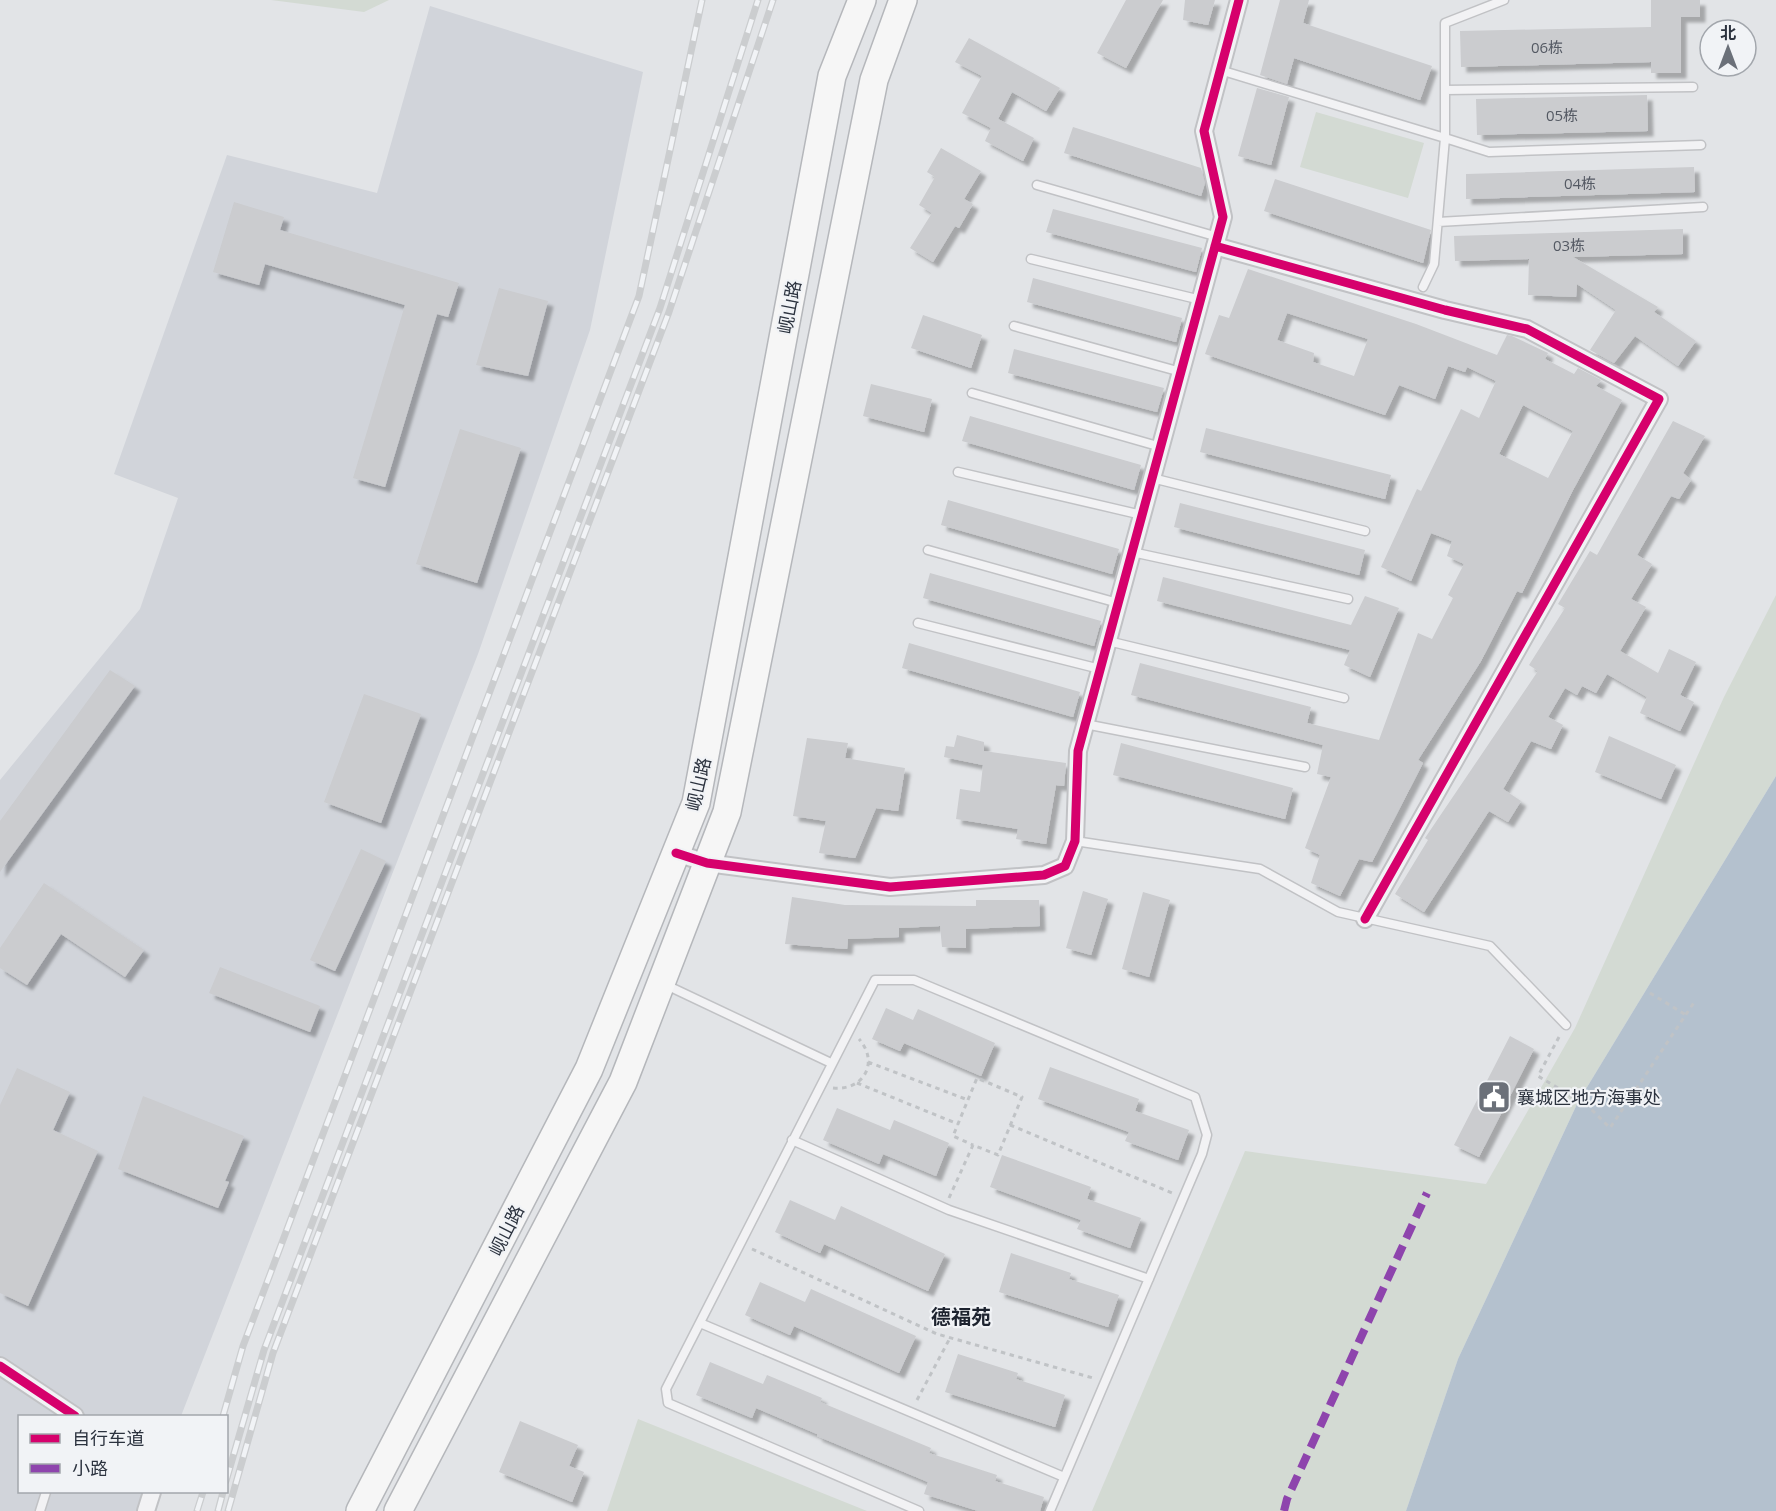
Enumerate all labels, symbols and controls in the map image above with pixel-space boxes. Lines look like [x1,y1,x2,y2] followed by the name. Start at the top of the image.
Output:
[1698,18,1758,78] north arrow
[1720,22,1736,44] text: 北
[1531,37,1563,57] house number: 06栋
[1546,105,1578,125] house number: 05栋
[1564,173,1596,193] house number: 04栋
[1553,235,1585,255] house number: 03栋
[772,278,806,336] street label: 岘山路
[680,755,716,813] street label: 岘山路
[1476,1079,1512,1115] public building icon: 襄城区地方海事处
[1517,1085,1661,1109] place label: 襄城区地方海事处
[483,1200,529,1260] street label: 岘山路
[931,1303,991,1330] district label: 德福苑
[18,1415,228,1493] legend
[72,1426,144,1450] text: 自行车道
[72,1456,108,1480] text: 小路

